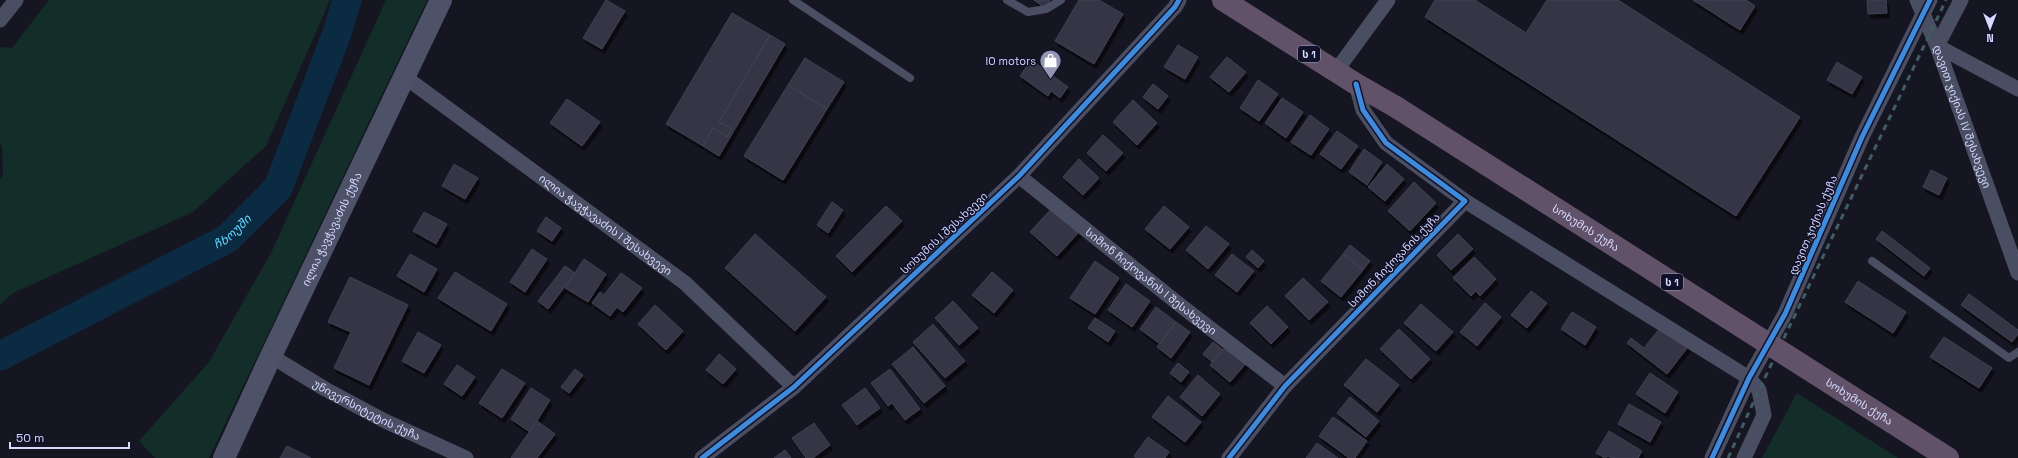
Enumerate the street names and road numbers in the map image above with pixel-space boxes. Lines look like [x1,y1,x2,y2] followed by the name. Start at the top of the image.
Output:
[1930,43,1994,190] street label: დავით ჯიქიას IV შესახვევი
[1298,46,1320,62] road number: ს 1
[298,170,365,288] street label: ილია ჭავჭავაძის ქუჩა
[536,171,675,278] street label: ილია ჭავჭავაძის I შესახვევი
[1786,173,1840,277] street label: დავით ჯიქიას ქუჩა
[897,189,991,277] street label: სოხუმის I შესახვევი
[1550,201,1622,254] street label: სოხუმის ქუჩა
[1345,210,1443,310] street label: სიმონ ჩიქოვანის ქუჩა
[1083,225,1220,338] street label: სიმონ ჩიქოვანის I შესახვევი
[1661,274,1683,290] road number: ს 1
[1823,375,1895,428] street label: სოხუმის ქუჩა
[310,376,423,443] street label: უნივერსიტეტის ქუჩა

